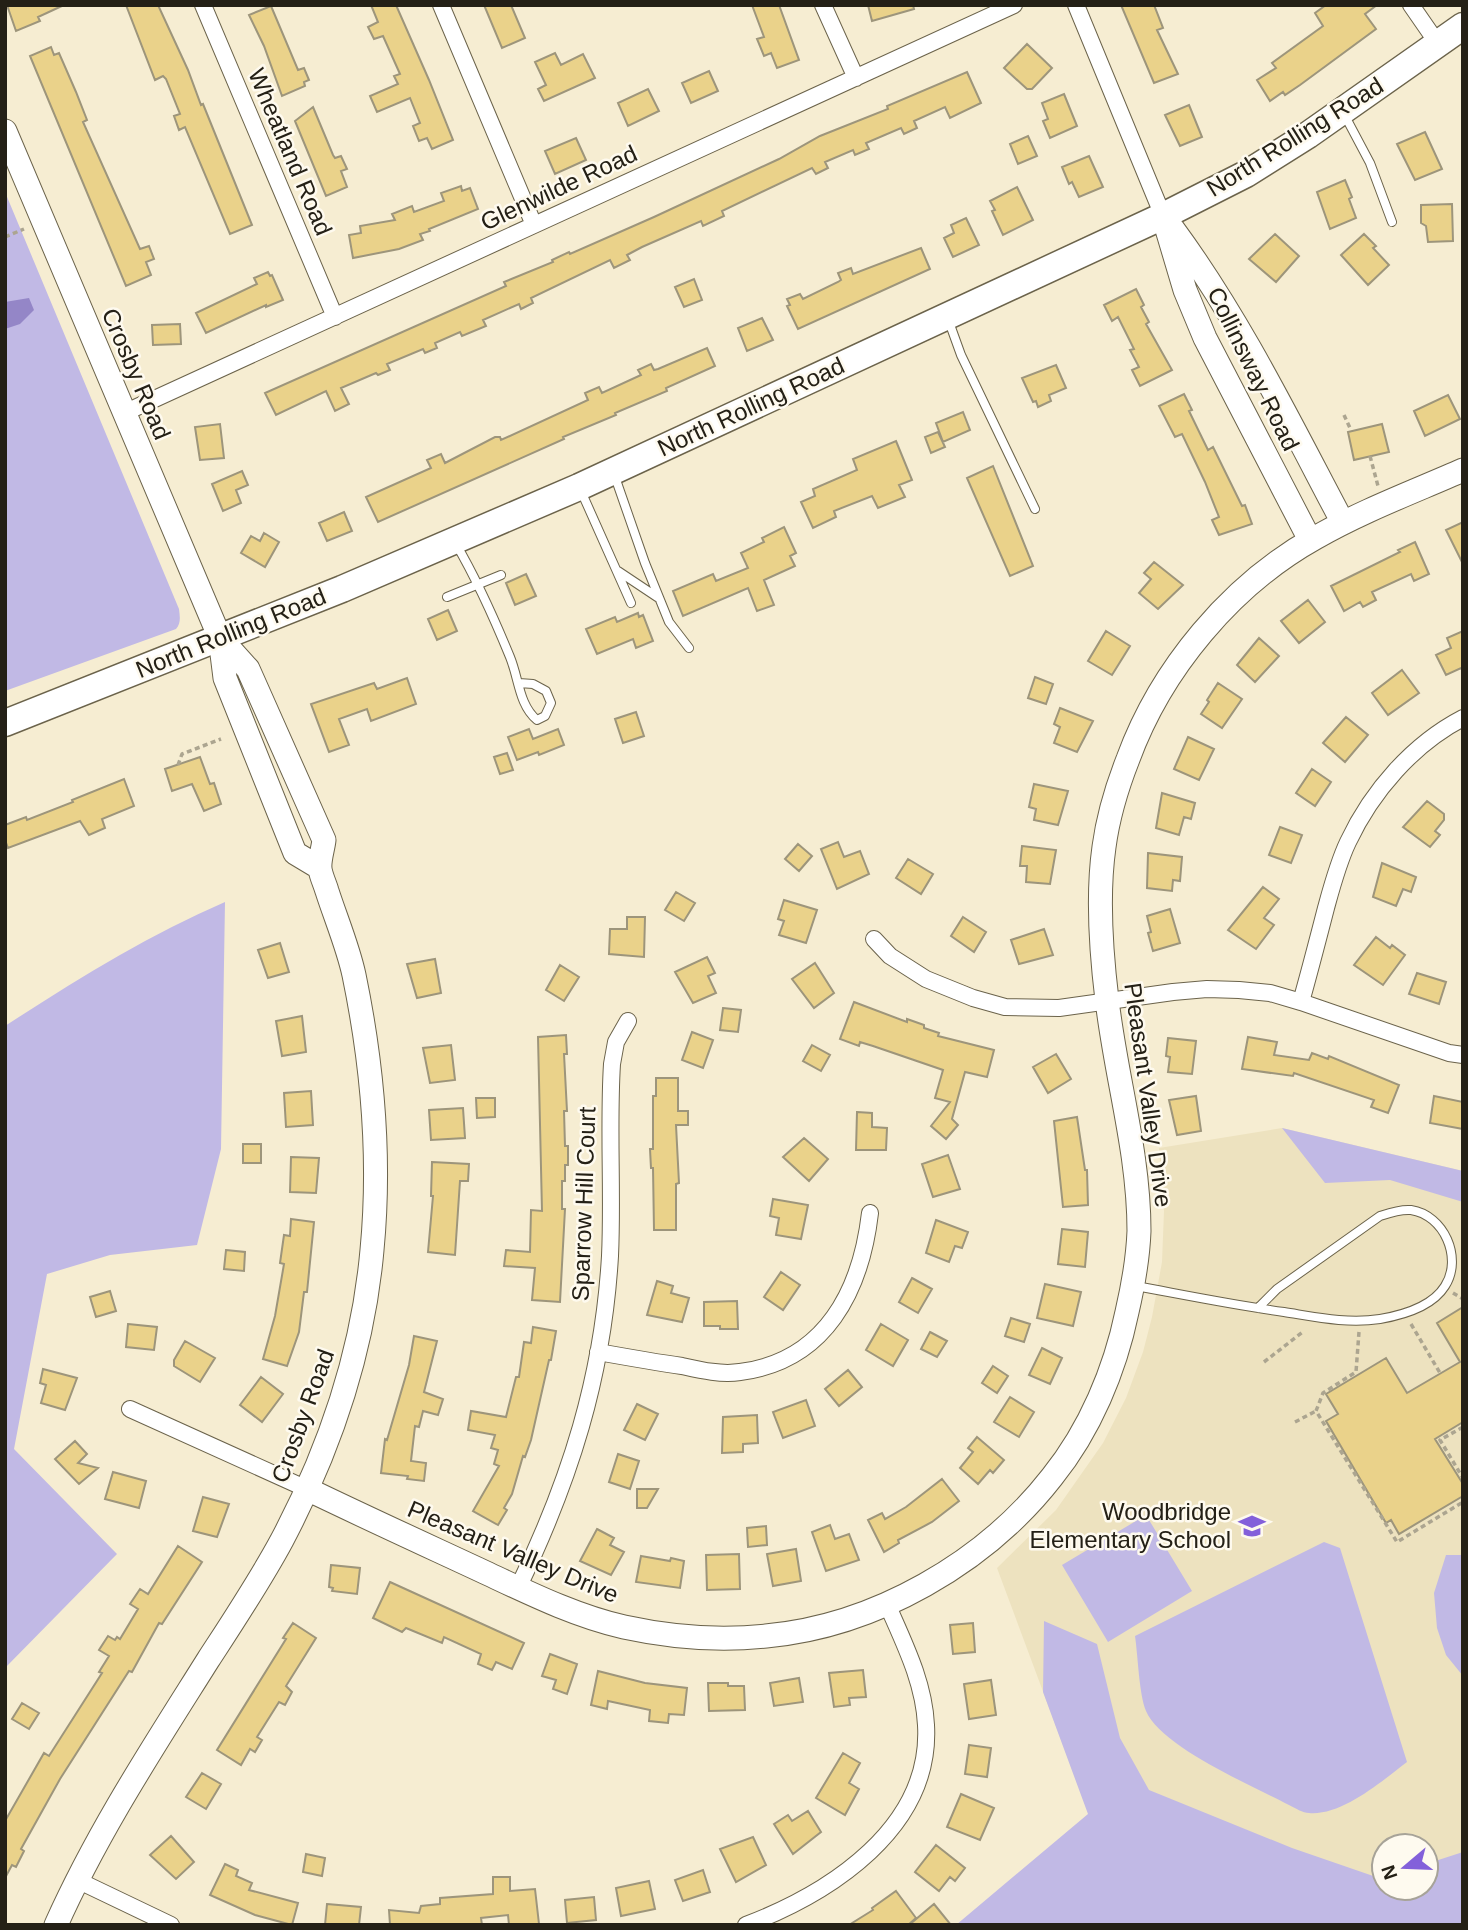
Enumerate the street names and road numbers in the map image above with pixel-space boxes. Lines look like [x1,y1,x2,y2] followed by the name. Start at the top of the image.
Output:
[243,64,338,239] street label: Wheatland Road
[1202,71,1388,202] street label: North Rolling Road
[476,140,641,236] street label: Glenwilde Road
[1202,283,1305,455] street label: Collinsway Road
[97,304,176,444] street label: Crosby Road
[653,351,848,462] street label: North Rolling Road
[132,582,330,683] street label: North Rolling Road
[1119,981,1178,1209] street label: Pleasant Valley Drive
[567,1106,600,1302] street label: Sparrow Hill Court
[266,1345,339,1486] street label: Crosby Road
[404,1495,623,1608] street label: Pleasant Valley Drive

